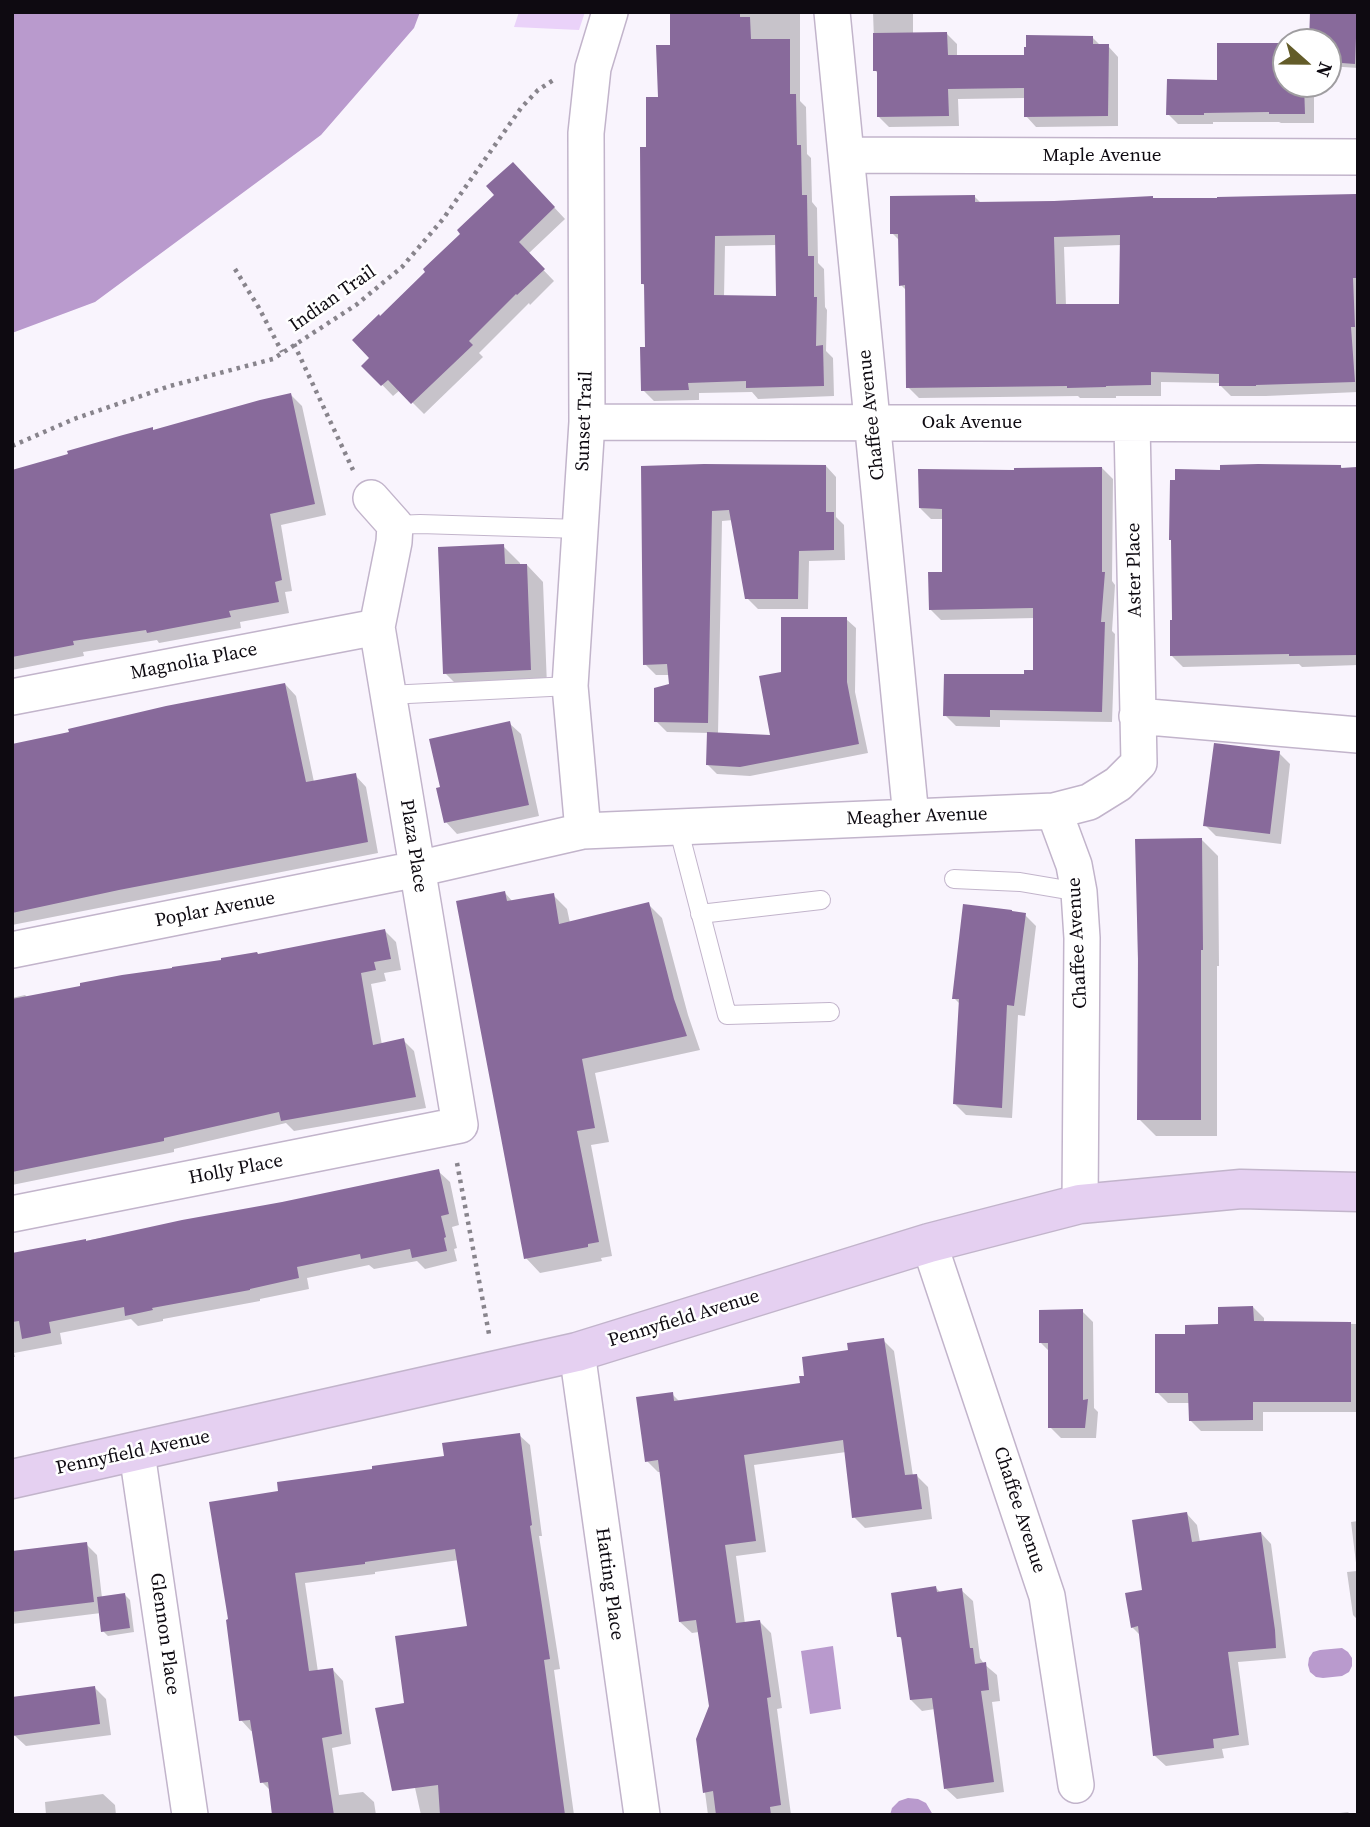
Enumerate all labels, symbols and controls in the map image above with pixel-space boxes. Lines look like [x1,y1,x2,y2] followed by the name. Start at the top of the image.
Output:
[1272,28,1342,98] north arrow
[1310,59,1339,81] text: N
[1042,145,1162,167] street label: Maple Avenue
[285,261,381,337] street label: Indian Trail
[854,348,890,482] street label: Chaffee Avenue
[572,370,598,472] street label: Sunset Trail
[922,412,1022,434] street label: Oak Avenue
[1123,523,1147,617] street label: Aster Place
[129,639,259,685] street label: Magnolia Place
[394,798,432,894] street label: Plaza Place
[846,803,988,831] street label: Meagher Avenue
[1063,877,1093,1009] street label: Chaffee Avenue
[153,887,277,933] street label: Poplar Avenue
[187,1150,285,1190] street label: Holly Place
[606,1285,762,1353] street label: Pennyfield Avenue
[54,1426,212,1480] street label: Pennyfield Avenue
[988,1444,1050,1576] street label: Chaffee Avenue
[590,1526,628,1642] street label: Hatting Place
[144,1572,184,1696] street label: Glennon Place

